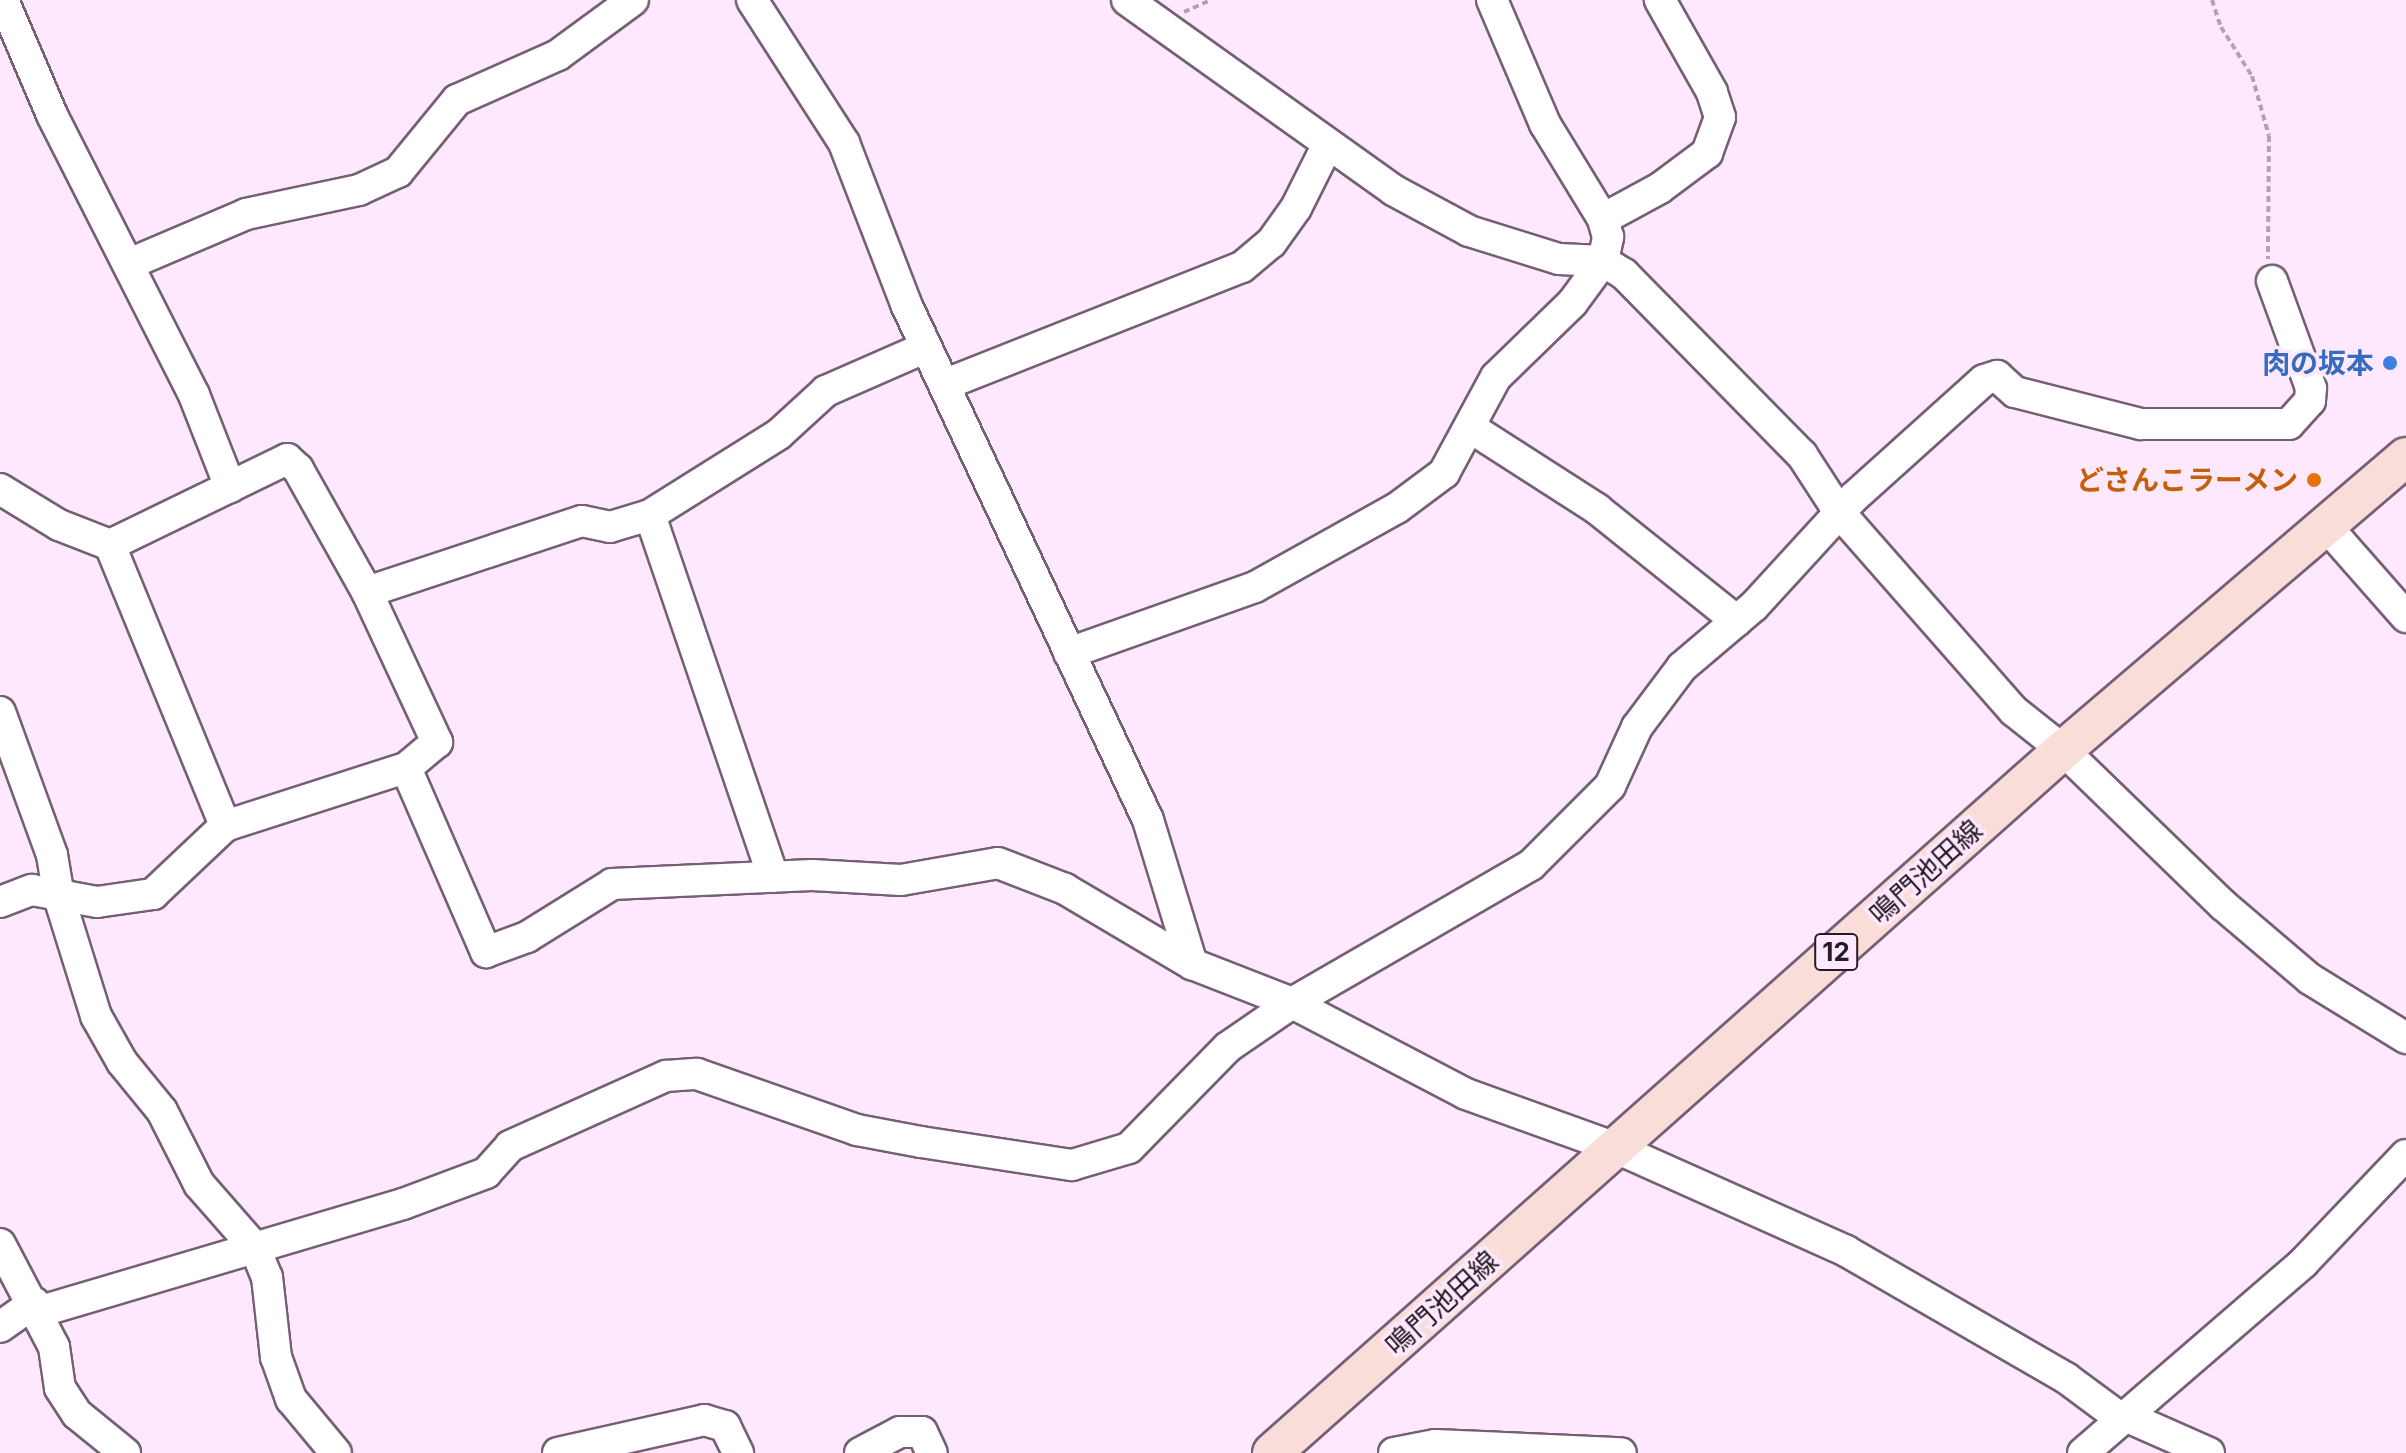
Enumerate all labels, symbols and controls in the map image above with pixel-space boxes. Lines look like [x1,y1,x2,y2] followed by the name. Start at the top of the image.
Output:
[2262,346,2374,380] place label: 肉の坂本
[2381,354,2399,372] marker: 肉の坂本
[2074,463,2298,497] place label: どさんこラーメン
[2305,471,2323,489] marker: どさんこラーメン
[1863,813,1989,931] street label: 鳴門池田線
[1814,930,1858,974] road number: 12
[1379,1244,1505,1362] street label: 鳴門池田線

